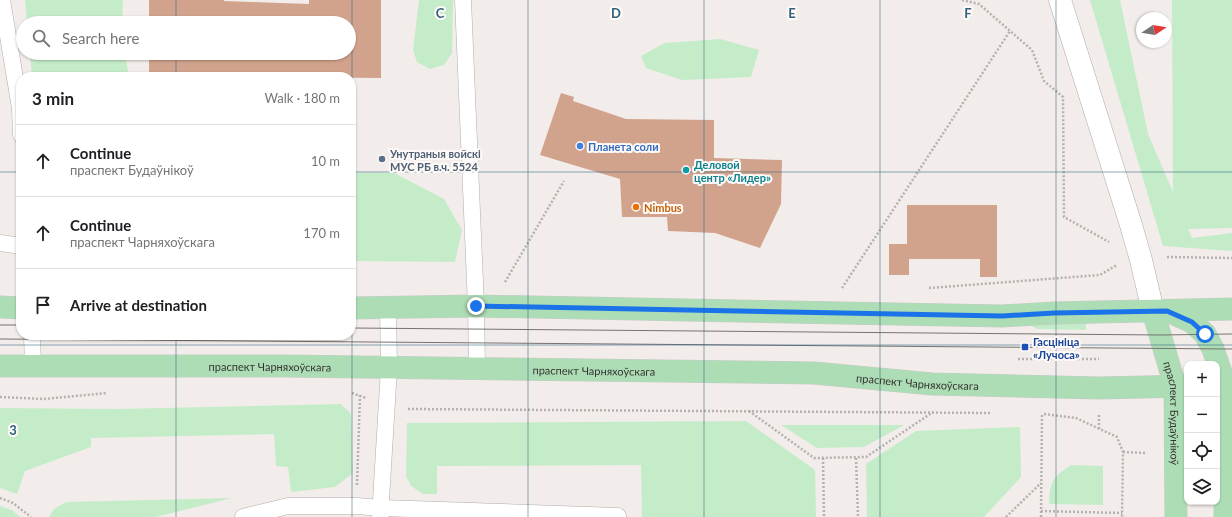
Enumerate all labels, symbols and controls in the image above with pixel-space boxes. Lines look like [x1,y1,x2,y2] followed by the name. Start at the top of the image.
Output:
[436,5,445,21] text: C
[611,5,621,21] text: D
[788,5,796,21] text: E
[964,5,972,21] text: F
[1136,12,1172,48] north arrow
[16,16,356,60] search box
[30,27,52,49] icon: search
[62,29,139,47] text: Search here
[32,88,74,109] text: 3 min
[264,90,340,106] text: Walk · 180 m
[588,140,659,153] place label: Планета соли
[575,141,585,151] marker: Планета соли
[70,144,131,162] text: Continue
[389,147,481,173] place label: Унутраныя войскі МУС РБ в.ч. 5524
[32,150,54,172] icon: ahead
[311,153,340,169] text: 10 m
[377,154,387,164] marker: Унутраныя войскі МУС РБ в.ч. 5524
[694,158,771,184] place label: Деловой центр «Лидер»
[70,162,194,178] text: праспект Будаўнікоў
[681,165,691,175] marker: Деловой центр «Лидер»
[644,201,682,214] place label: Nimbus
[631,202,641,212] marker: Nimbus
[70,216,131,234] text: Continue
[32,222,54,244] icon: ahead
[303,225,340,241] text: 170 m
[70,234,215,250] text: праспект Чарняхоўскага
[32,294,54,316] icon: arrive
[70,296,207,314] text: Arrive at destination
[467,297,485,315] route end
[1196,325,1214,343] route start
[1033,335,1080,361] place label: Гасцініца «Лучоса»
[1020,342,1030,352] marker: Гасцініца «Лучоса»
[209,360,332,373] street label: праспект Чарняхоўскага
[1162,360,1182,466] street label: праспект Будаўнікоў
[1184,361,1220,505] map controls
[1184,361,1220,397] button: +
[532,363,655,377] street label: праспект Чарняхоўскага
[856,370,979,392] street label: праспект Чарняхоўскага
[1184,397,1220,433] button: −
[9,422,17,438] text: 3
[1184,433,1220,469] button: locate
[1184,469,1220,505] button: layers

